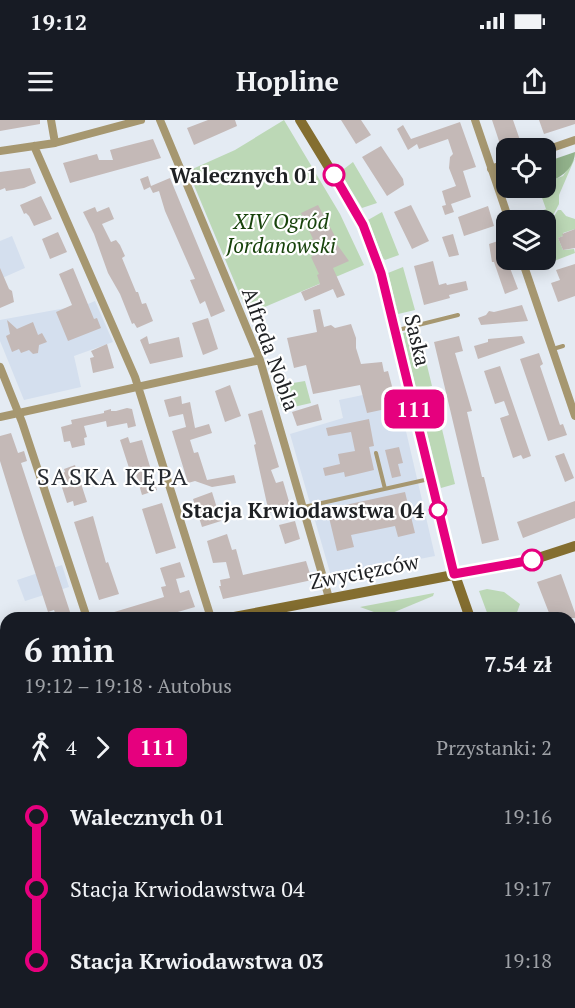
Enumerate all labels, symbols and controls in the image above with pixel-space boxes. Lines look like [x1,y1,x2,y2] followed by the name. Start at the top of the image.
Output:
[30,7,87,36] text: 19:12
[236,63,339,99] text: Hopline
[24,65,57,98] icon: menu
[518,65,551,98] icon: share
[496,138,556,270] map controls
[496,138,556,198] button: locate
[170,161,318,189] place label: Walecznych 01
[323,164,345,186] marker: Walecznych 01
[225,207,336,259] park label: XIV Ogród Jordanowski
[496,210,556,270] button: layers
[236,284,306,415] street label: Alfreda Nobla
[398,311,438,369] street label: Saska
[380,390,448,428] line badge: 111
[396,395,432,423] text: 111
[37,460,189,492] district label: SASKA KĘPA
[182,496,424,524] place label: Stacja Krwiodawstwa 04
[429,501,447,519] marker: Stacja Krwiodawstwa 04
[307,547,422,595] street label: Zwycięzców
[521,549,543,571] unlabelled marker
[24,628,114,671] text: 6 min
[484,649,552,678] text: 7.54 zł
[24,672,232,699] text: 19:12 – 19:18 · Autobus
[24,731,57,764] icon: walk
[86,731,119,764] icon: forward
[140,733,175,761] text: 111
[66,734,77,761] text: 4
[436,734,552,761] text: Przystanki: 2
[70,802,225,831] text: Walecznych 01
[503,803,552,830] text: 19:16
[70,874,305,903] text: Stacja Krwiodawstwa 04
[503,875,552,902] text: 19:17
[70,946,324,975] text: Stacja Krwiodawstwa 03
[503,947,552,974] text: 19:18

